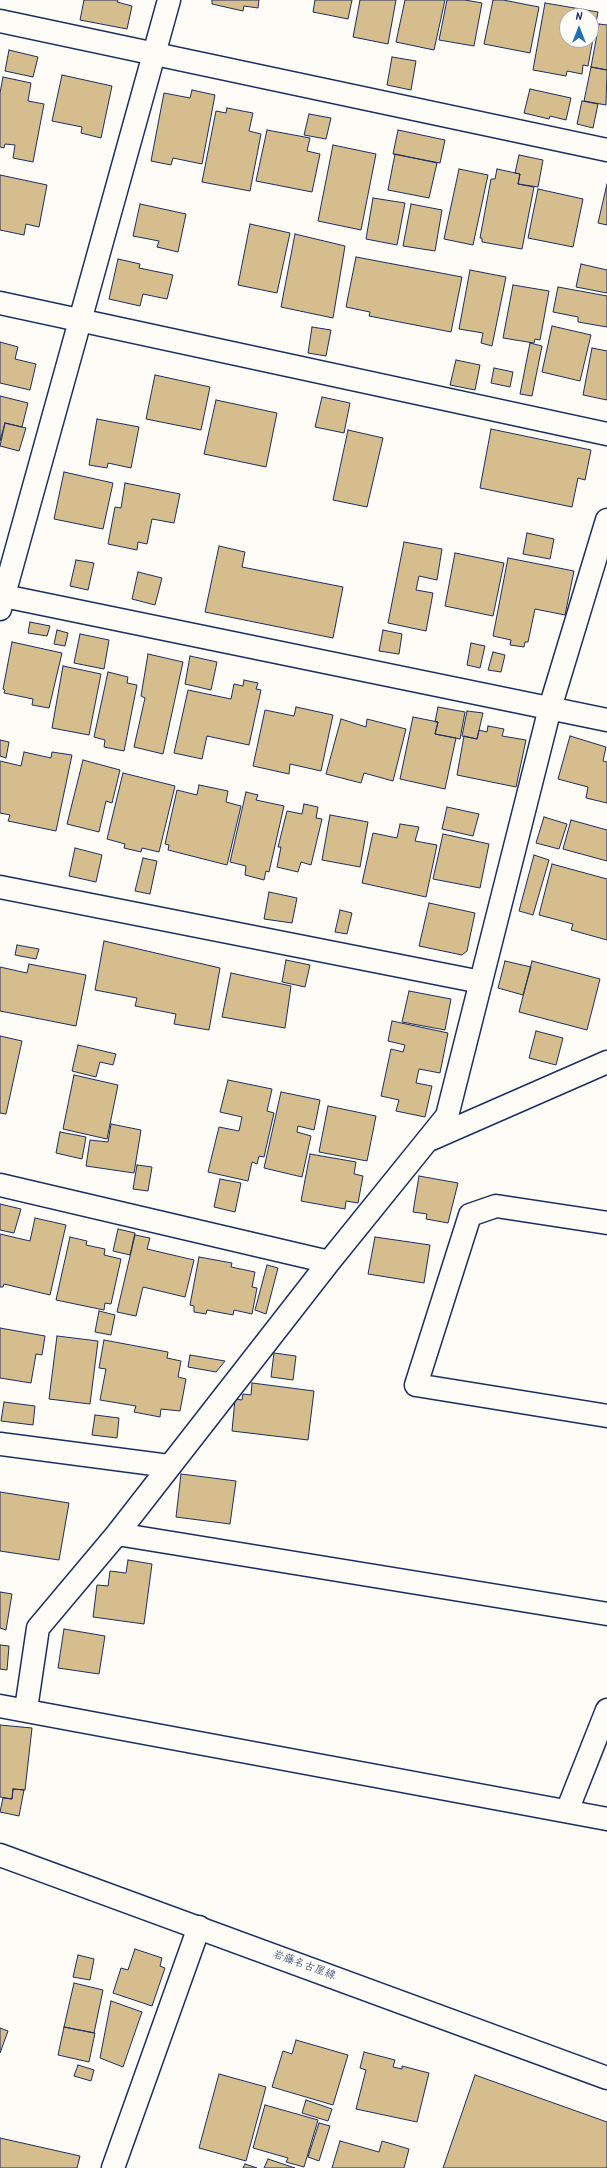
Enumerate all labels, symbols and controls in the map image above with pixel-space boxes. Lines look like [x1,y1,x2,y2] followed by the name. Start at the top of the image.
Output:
[559,8,599,48] north arrow
[576,8,582,26] text: N
[271,1949,337,1983] street label: 岩藤名古屋線

